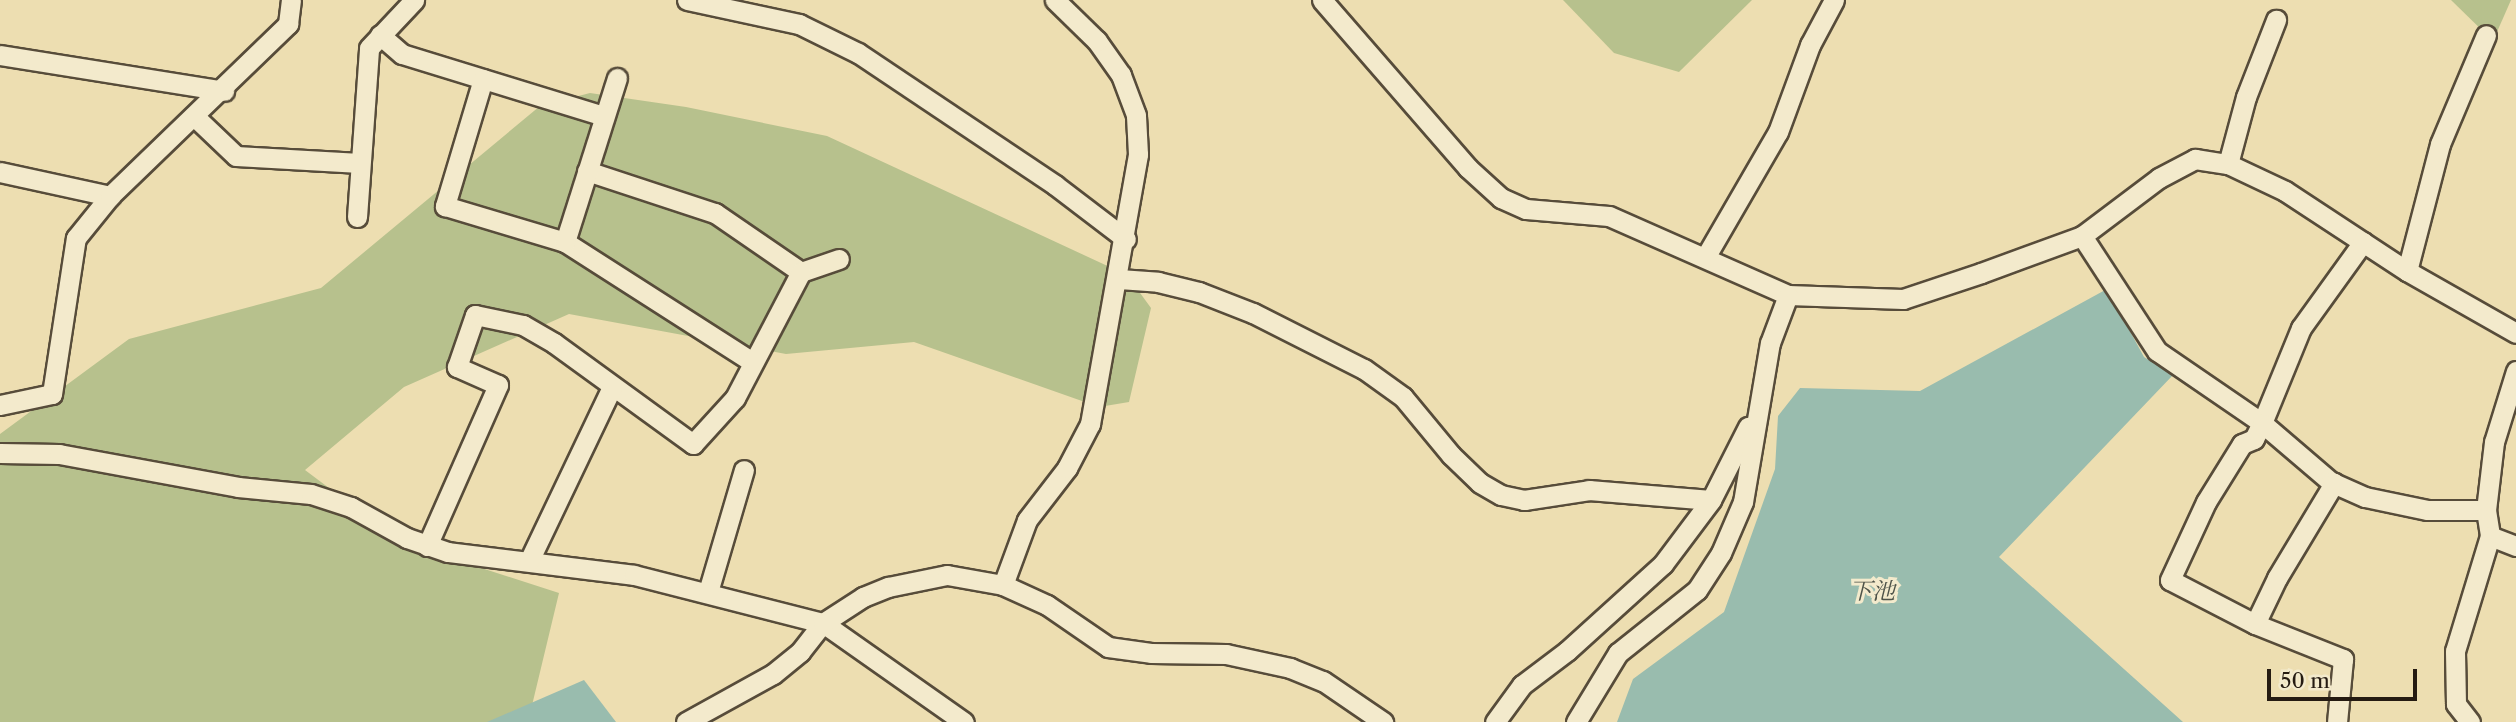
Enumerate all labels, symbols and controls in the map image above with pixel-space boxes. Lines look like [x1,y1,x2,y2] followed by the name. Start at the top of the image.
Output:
[1849,577,1895,605] water label: 下池
[2271,656,2422,700] scale bar
[2280,668,2330,693] text: 50 m

